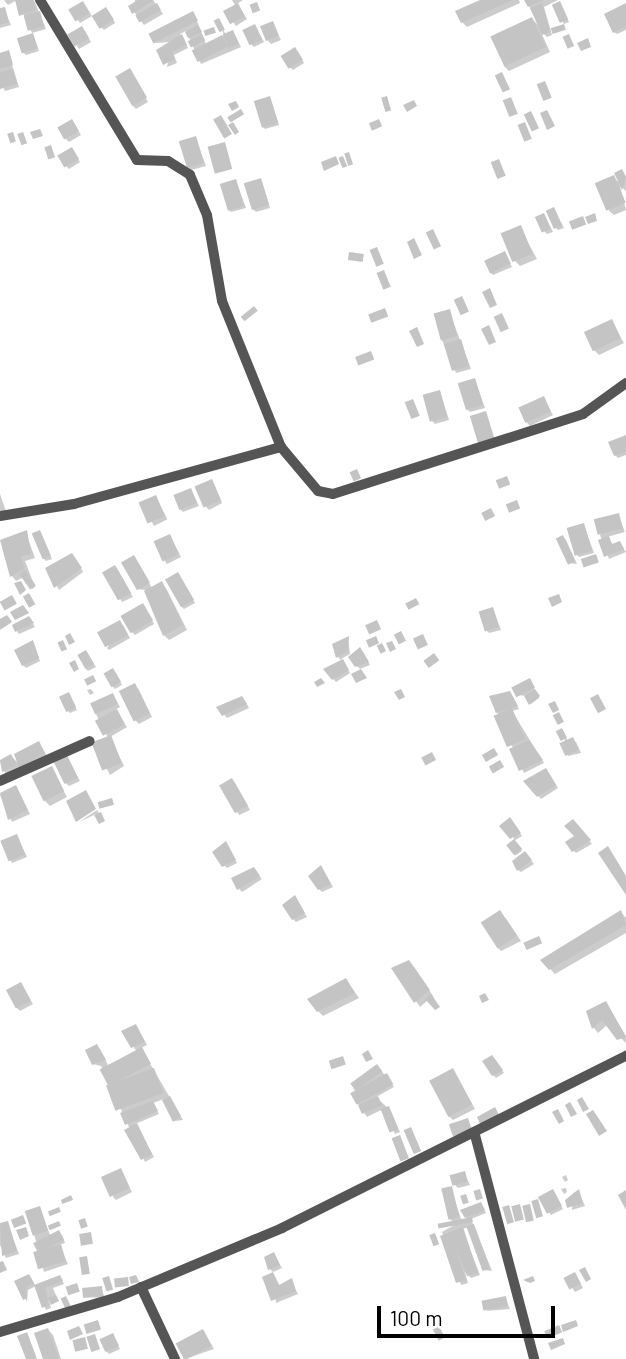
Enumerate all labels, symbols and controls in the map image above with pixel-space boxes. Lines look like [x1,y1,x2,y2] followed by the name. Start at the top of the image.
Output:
[381,1292,560,1336] scale bar
[390,1305,443,1330] text: 100 m

